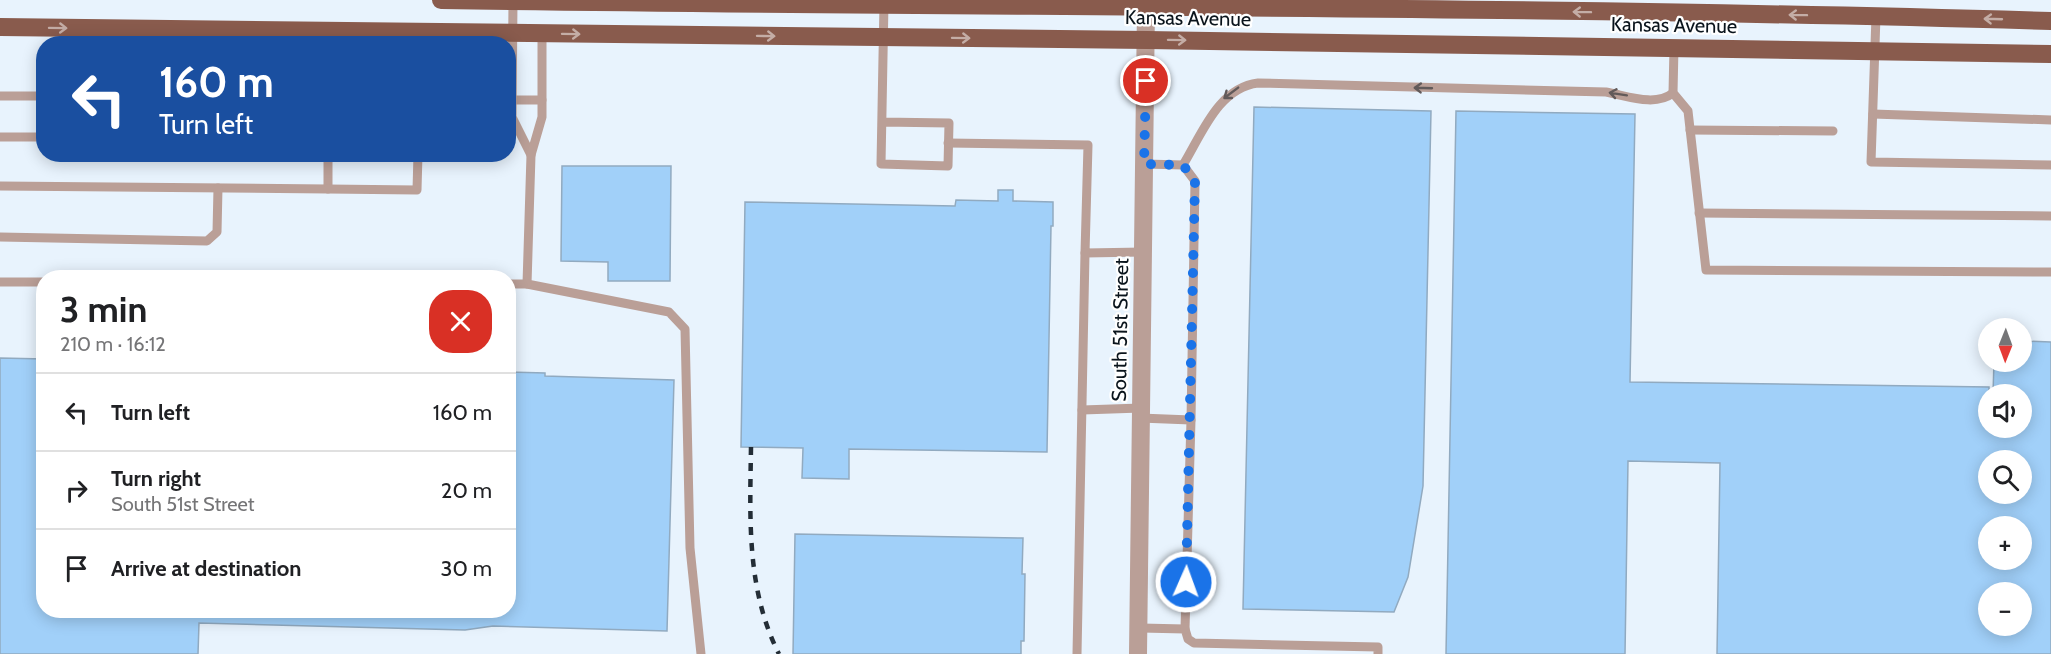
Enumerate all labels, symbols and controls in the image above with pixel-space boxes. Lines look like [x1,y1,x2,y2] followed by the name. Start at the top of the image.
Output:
[1125,5,1251,31] street label: Kansas Avenue
[1572,6,1592,18] one-way arrow
[1788,9,1808,21] one-way arrow
[1611,12,1737,38] street label: Kansas Avenue
[1983,14,2003,25] one-way arrow
[48,22,68,34] one-way arrow
[561,28,581,40] one-way arrow
[756,30,776,41] one-way arrow
[951,32,971,44] one-way arrow
[1167,34,1187,46] one-way arrow
[1120,55,1171,106] pin
[159,56,274,108] text: 160 m
[60,60,138,138] icon: left
[1129,64,1162,97] icon: arrive
[1414,82,1434,93] one-way arrow
[1223,87,1239,100] one-way arrow
[1609,89,1628,100] one-way arrow
[159,108,253,141] text: Turn left
[1107,258,1133,402] street label: South 51st Street
[60,287,147,331] text: 3 min
[429,290,492,353] button: close
[1978,318,2032,372] north arrow
[1978,318,2032,636] map controls
[60,332,166,356] text: 210 m · 16:12
[1978,384,2032,438] button: sound
[60,396,93,429] icon: left
[111,399,190,426] text: Turn left
[433,399,492,426] text: 160 m
[1978,450,2032,504] button: search
[111,465,201,492] text: Turn right
[60,474,93,507] icon: right
[441,477,492,504] text: 20 m
[111,492,255,516] text: South 51st Street
[1978,516,2032,570] button: +
[1154,550,1218,614] position arrow
[60,552,93,585] icon: arrive
[111,555,301,582] text: Arrive at destination
[440,555,492,582] text: 30 m
[1978,582,2032,636] button: −

